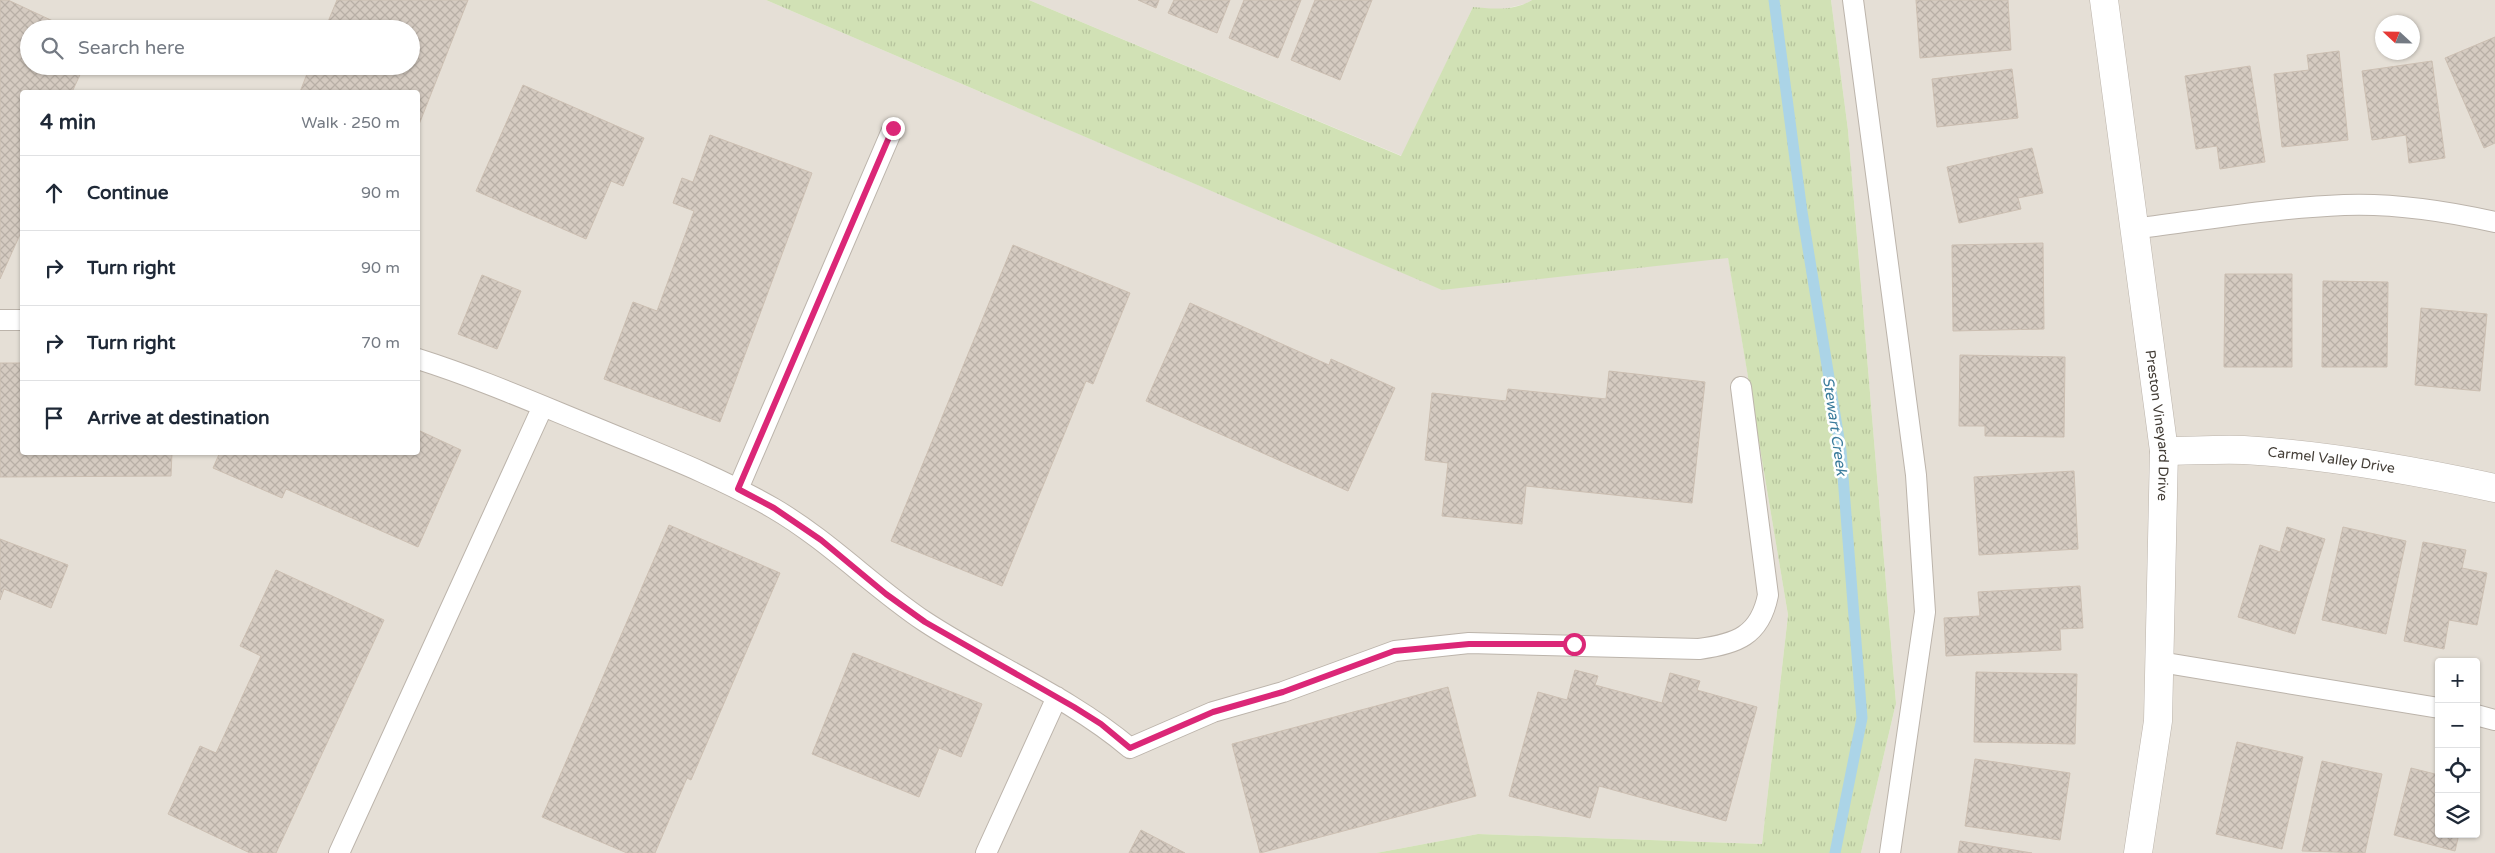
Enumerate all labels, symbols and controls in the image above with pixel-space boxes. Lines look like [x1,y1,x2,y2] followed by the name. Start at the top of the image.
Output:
[2375,15,2420,60] north arrow
[20,20,420,75] search box
[38,34,66,62] icon: search
[78,37,185,59] text: Search here
[40,110,96,135] text: 4 min
[301,113,400,133] text: Walk · 250 m
[882,117,905,140] route end
[40,179,68,207] icon: ahead
[87,182,169,204] text: Continue
[361,183,400,203] text: 90 m
[40,254,68,282] icon: right
[87,257,175,279] text: Turn right
[361,258,400,278] text: 90 m
[40,329,68,357] icon: right
[87,332,175,354] text: Turn right
[361,333,400,353] text: 70 m
[2142,349,2173,501] street label: Preston Vineyard Drive
[1819,375,1851,478] water label: Stewart Creek
[40,404,68,432] icon: arrive
[87,407,270,429] text: Arrive at destination
[2267,443,2396,477] street label: Carmel Valley Drive
[1563,633,1586,656] route start
[2435,658,2480,838] map controls
[2435,658,2480,703] button: +
[2435,703,2480,748] button: −
[2435,748,2480,793] button: locate
[2435,793,2480,838] button: layers

